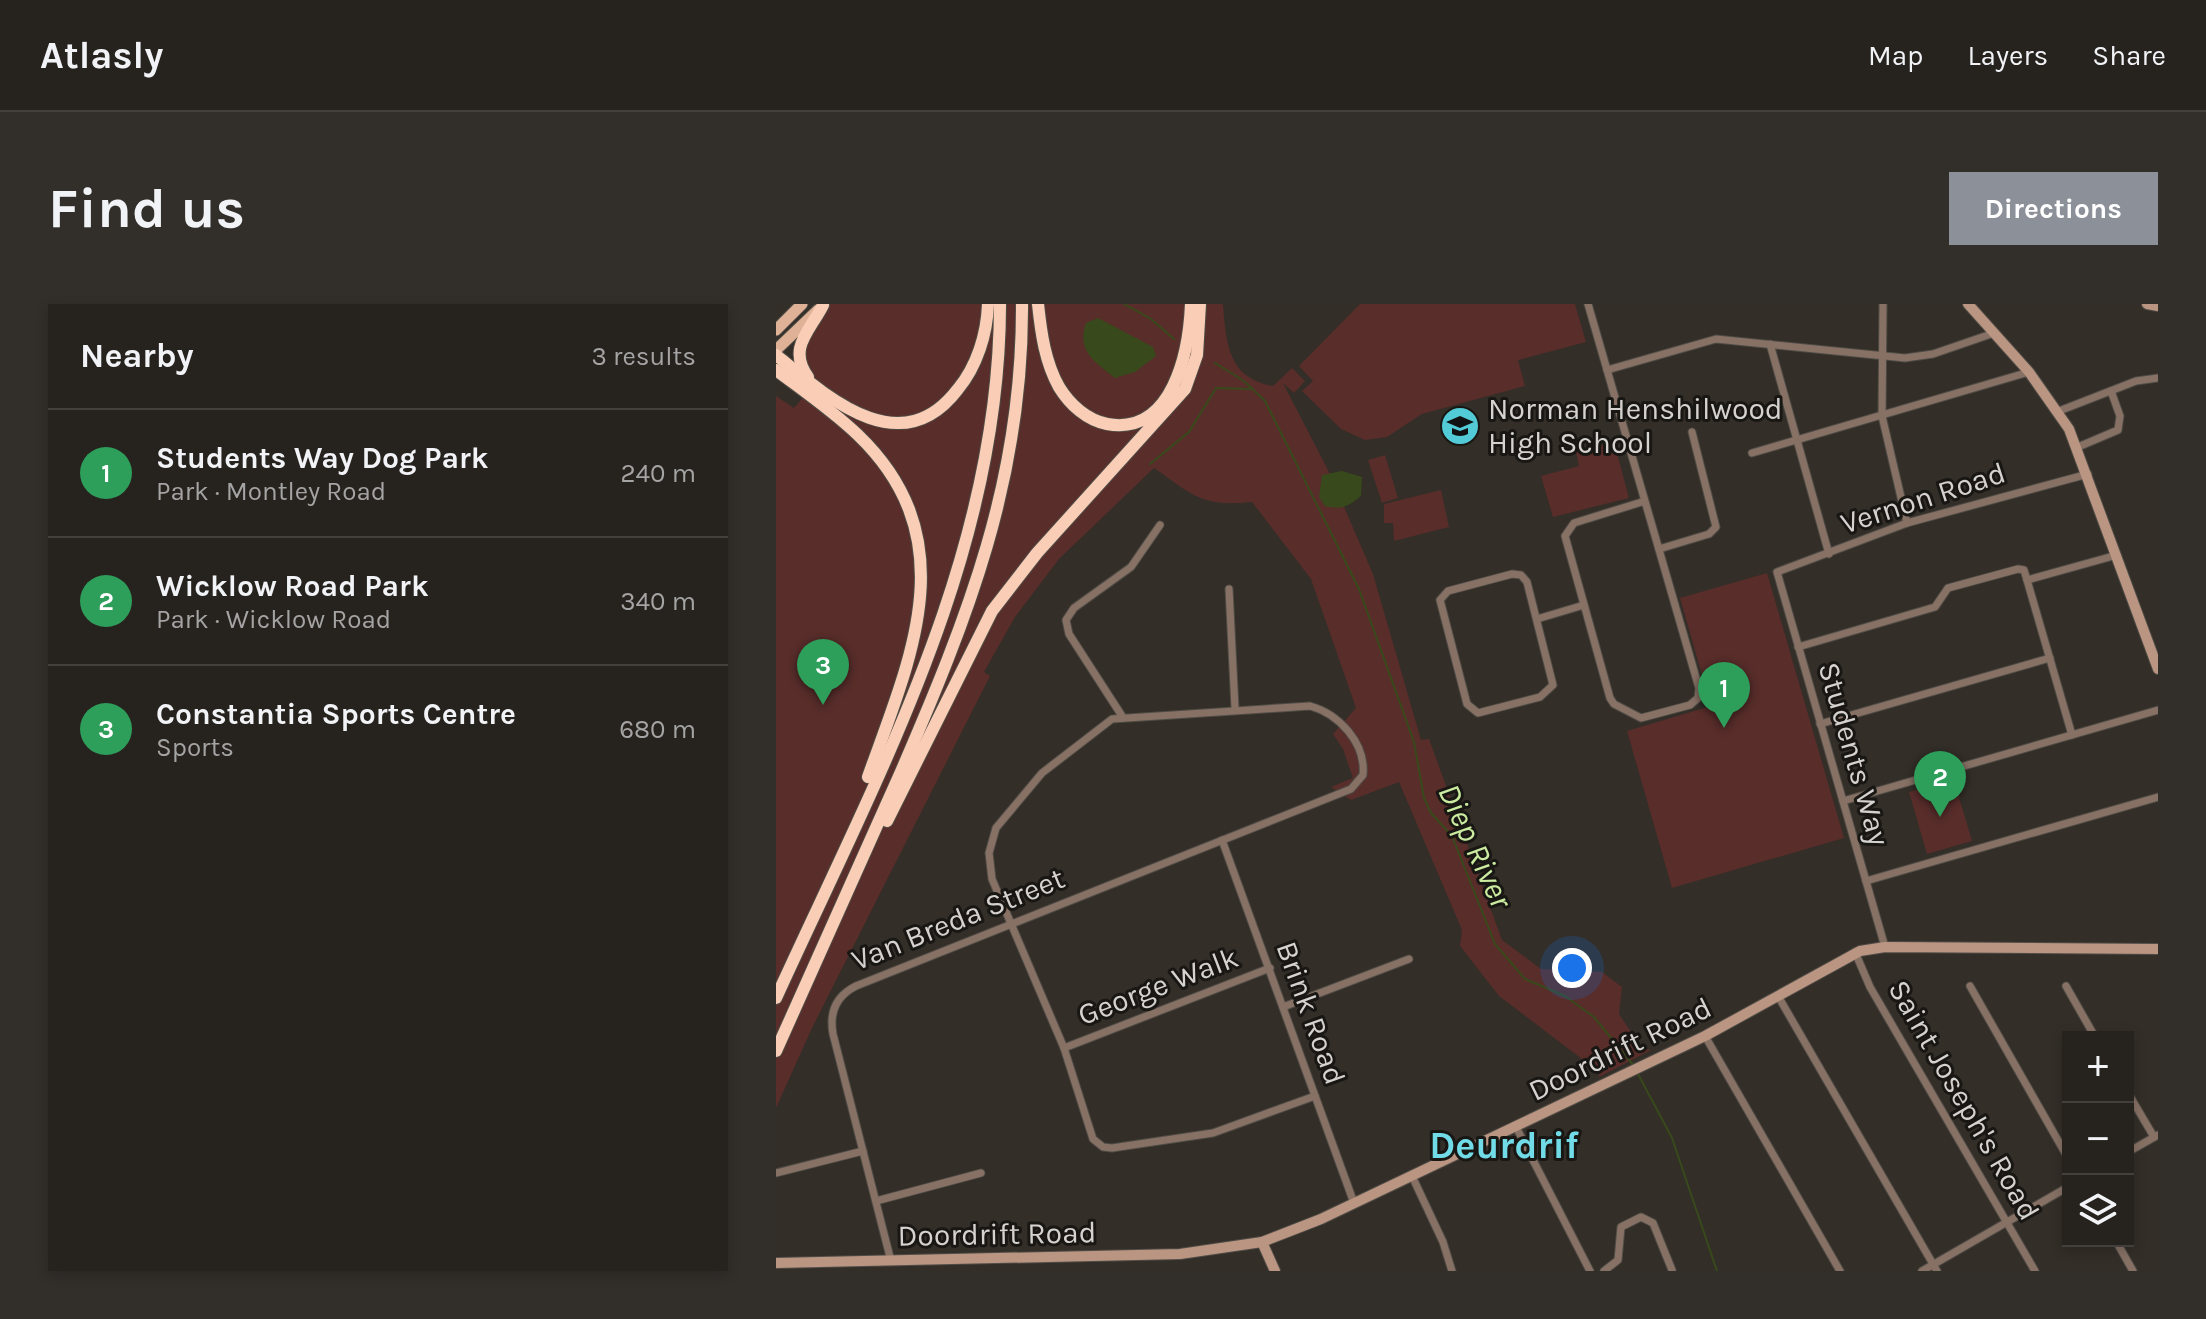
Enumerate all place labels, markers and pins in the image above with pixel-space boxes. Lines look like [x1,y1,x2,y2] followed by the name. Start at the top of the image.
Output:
[1488,391,1783,461] place label: Norman Henshilwood High School
[1439,405,1481,447] school or university icon: Norman Henshilwood High School
[797,639,849,705] pin: 3
[1698,662,1750,728] pin: 1
[1914,751,1966,817] pin: 2

